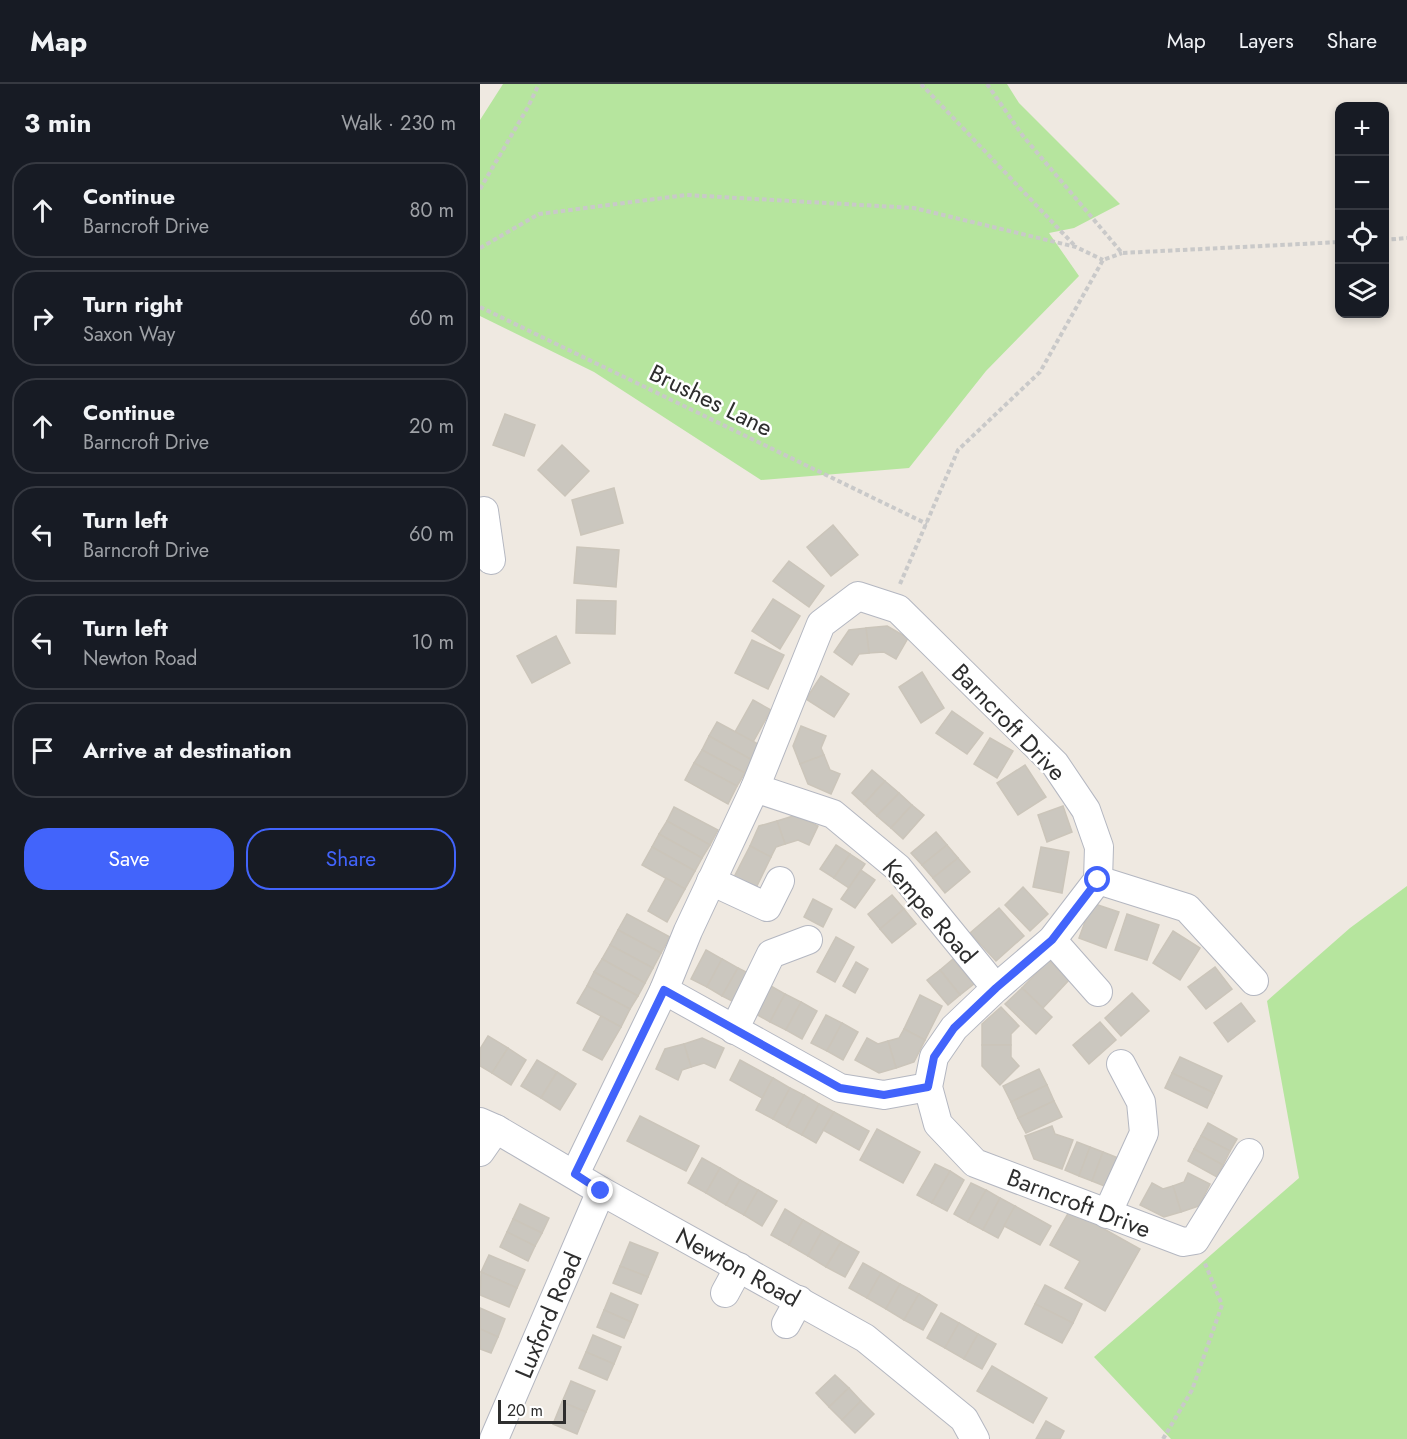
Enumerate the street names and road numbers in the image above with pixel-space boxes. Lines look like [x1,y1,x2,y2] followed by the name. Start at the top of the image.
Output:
[644,355,778,445] street label: Brushes Lane
[944,655,1074,789] street label: Barncroft Drive
[874,851,986,971] street label: Kempe Road
[1002,1160,1156,1246] street label: Barncroft Drive
[669,1218,807,1316] street label: Newton Road
[506,1247,590,1383] street label: Luxford Road

